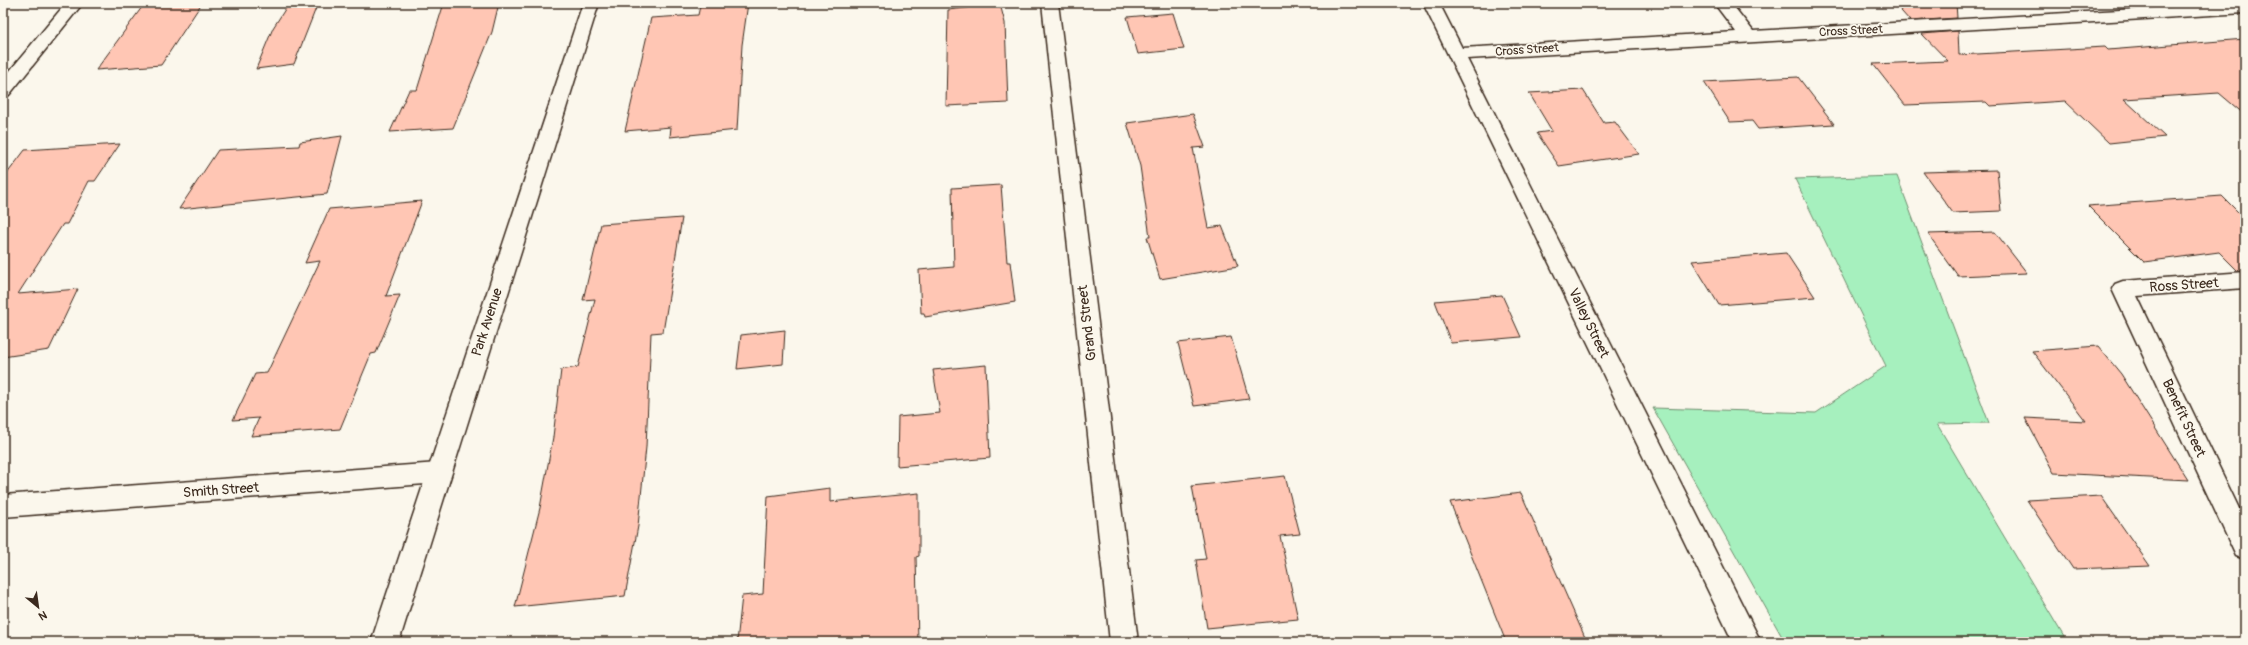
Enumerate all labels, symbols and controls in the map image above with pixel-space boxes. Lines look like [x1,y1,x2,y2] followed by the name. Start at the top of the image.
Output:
[1819,22,1883,40] street label: Cross Street
[1495,40,1559,60] street label: Cross Street
[2149,274,2219,296] street label: Ross Street
[1074,284,1100,362] street label: Grand Street
[1565,285,1613,361] street label: Valley Street
[468,286,506,358] street label: Park Avenue
[2159,376,2210,460] street label: Benefit Street
[182,479,260,501] street label: Smith Street
[18,587,58,627] north arrow
[36,608,49,623] text: N

